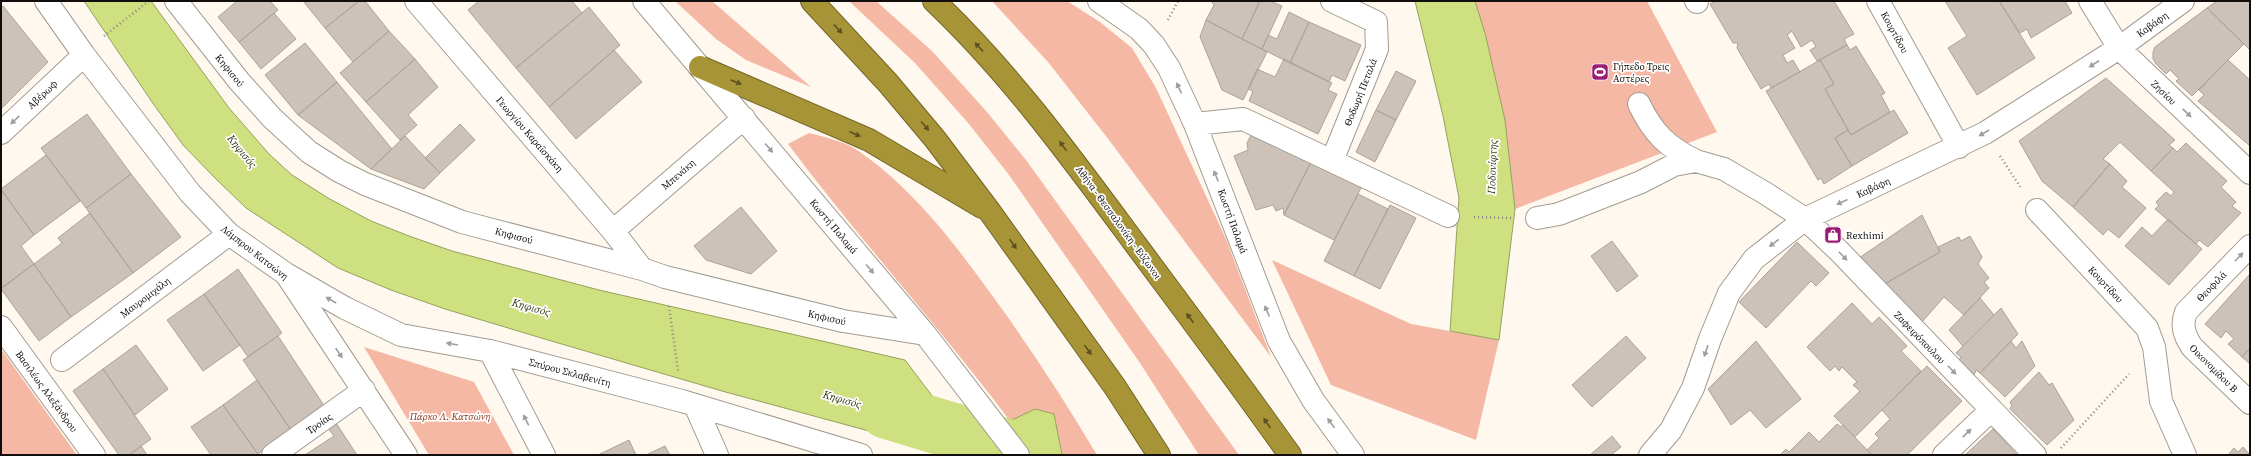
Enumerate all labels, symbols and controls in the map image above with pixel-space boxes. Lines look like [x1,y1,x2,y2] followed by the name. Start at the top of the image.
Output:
[1878,9,1911,55] street label: Κουρτίδου
[2134,9,2171,40] street label: Καβάφη
[834,24,843,35] one-way arrow
[974,42,984,52] one-way arrow
[212,51,247,89] street label: Κηφισού
[1341,56,1380,128] street label: Θοδωρή Πεταλά
[1613,60,1670,85] place label: Γήπεδο Τρεις Αστέρες
[2088,60,2100,67] one-way arrow
[1590,62,1610,82] sports icon: Γήπεδο Τρεις Αστέρες
[25,77,60,112] street label: Αβέρωφ
[2148,77,2179,108] street label: Ζησίου
[730,79,742,86] one-way arrow
[1176,83,1182,94] one-way arrow
[493,94,566,175] street label: Γεωργίου Καραϊσκάκη
[2182,109,2192,118] one-way arrow
[10,115,20,125] one-way arrow
[921,121,930,132] one-way arrow
[1979,130,1990,137] one-way arrow
[223,131,260,172] water label: Κηφισός
[850,131,861,137] one-way arrow
[1484,139,1501,195] water label: Ποδονίφτης
[1059,141,1067,152] one-way arrow
[764,142,773,153] one-way arrow
[659,156,698,193] street label: Μπενάκη
[1073,163,1164,282] street label: Αθήνα - Θεσσαλονίκη - Εύζωνοι
[1213,169,1219,181] one-way arrow
[1854,174,1892,201] street label: Καβάφη
[1215,187,1250,256] street label: Κωστή Παλαμά
[807,196,861,257] street label: Κωστή Παλαμά
[1836,199,1848,205] one-way arrow
[218,222,291,283] street label: Λάμπρου Κατσώνη
[494,224,534,247] street label: Κηφισού
[1823,225,1843,245] shop icon: Rexhimi
[1846,229,1884,242] place label: Rexhimi
[1009,238,1017,249] one-way arrow
[1769,239,1779,247] one-way arrow
[1838,251,1848,261] one-way arrow
[2234,252,2244,262] one-way arrow
[866,263,875,274] one-way arrow
[2085,263,2126,305] street label: Κουρτίδου
[2194,268,2229,304] street label: Θεοφιλά
[118,274,173,321] street label: Μαυρομιχάλη
[509,295,552,320] water label: Κηφισός
[325,297,337,304] one-way arrow
[1263,304,1269,316] one-way arrow
[807,307,847,328] street label: Κηφισού
[1891,308,1948,366] street label: Ζαφειρόπουλου
[1186,313,1194,324] one-way arrow
[445,341,458,347] one-way arrow
[2187,341,2241,395] street label: Οικονομίδου Β
[1084,344,1092,355] one-way arrow
[1702,345,1708,357] one-way arrow
[13,348,80,435] street label: Βασιλέως Αλεξάνδρου
[335,348,343,358] one-way arrow
[527,355,612,390] street label: Σπύρου Σκλαβενίτη
[1947,365,1957,375] one-way arrow
[820,387,863,412] water label: Κηφισός
[304,410,335,437] street label: Τροίας
[409,410,490,423] park label: Πάρκο Λ. Κατσώνη
[522,415,529,426] one-way arrow
[1263,418,1271,428] one-way arrow
[1326,418,1335,429] one-way arrow
[1962,428,1972,438] one-way arrow

